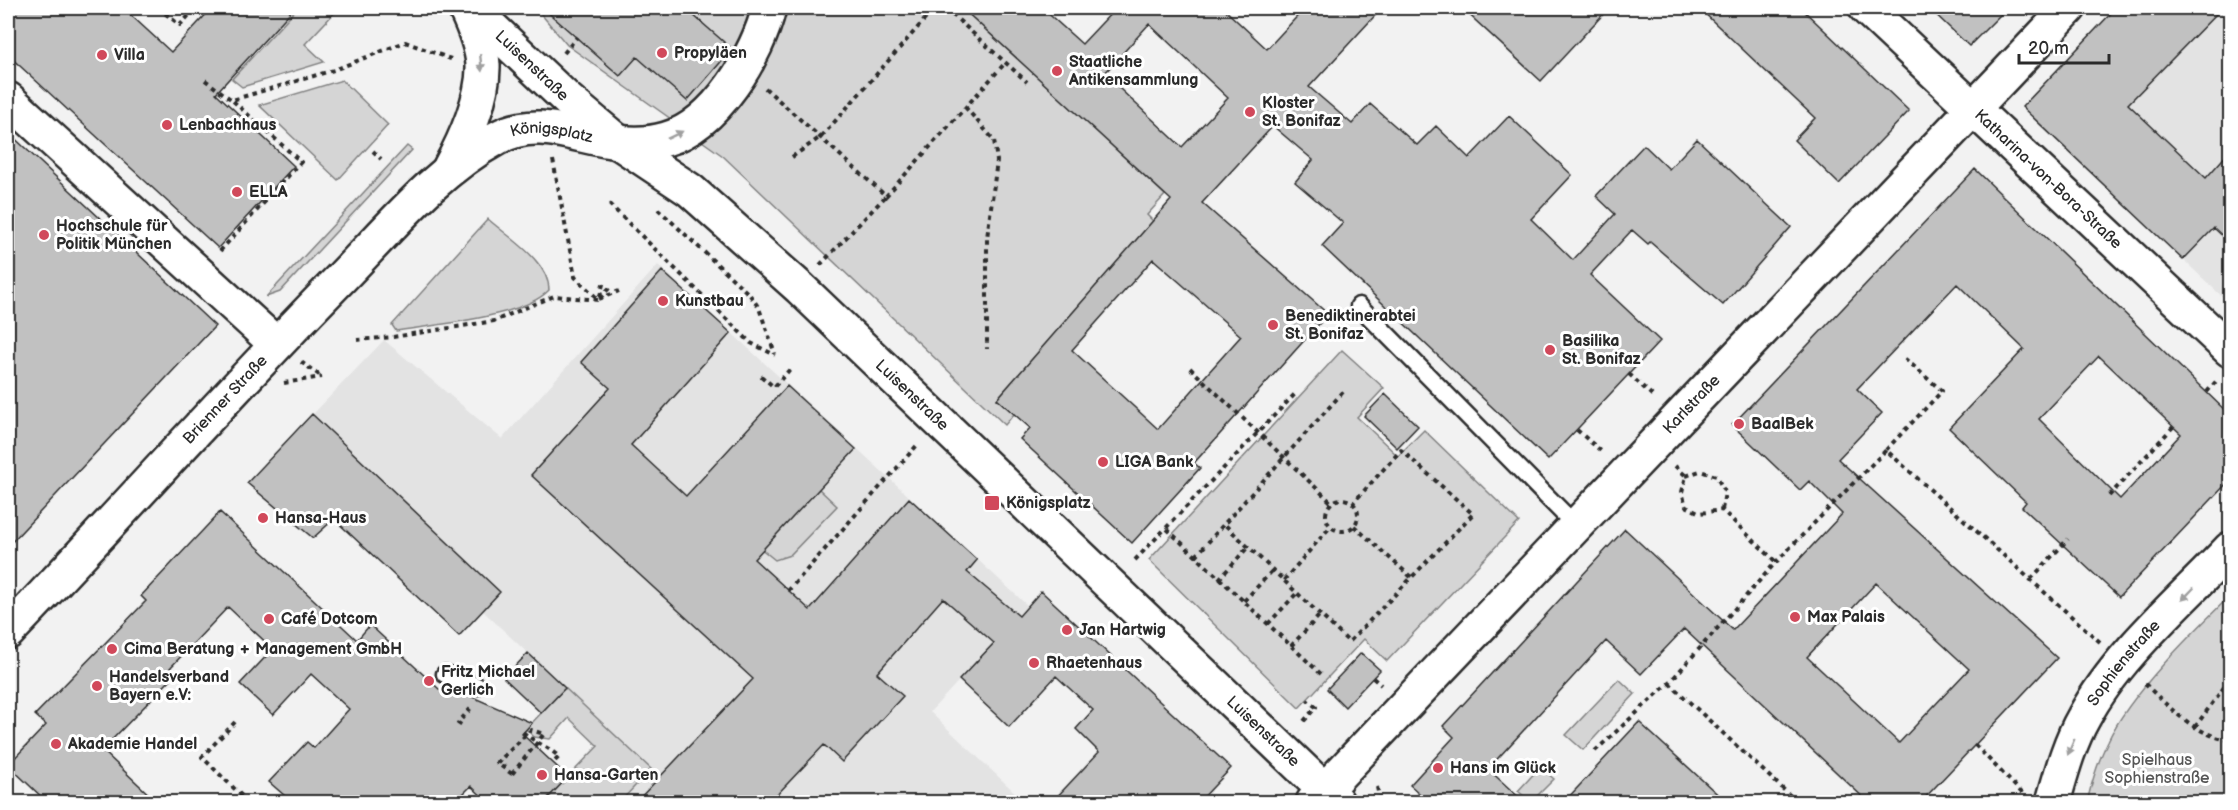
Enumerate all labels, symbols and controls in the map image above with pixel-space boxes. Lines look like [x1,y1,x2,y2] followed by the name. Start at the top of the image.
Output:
[491,27,573,105] street label: Luisenstraße
[2019,27,2109,65] scale bar
[2028,38,2069,59] text: 20 m
[674,44,747,63] place label: Propyläen
[114,46,145,65] place label: Villa
[655,46,669,60] marker: Propyläen
[95,48,109,62] marker: Villa
[1068,53,1198,90] place label: Staatliche Antikensammlung
[476,54,486,73] one-way arrow
[1050,64,1064,78] marker: Staatliche Antikensammlung
[1262,94,1341,131] place label: Kloster St. Bonifaz
[1243,105,1257,119] marker: Kloster St. Bonifaz
[1971,105,2126,253] street label: Katharina-von-Bora-Straße
[179,116,277,135] place label: Lenbachhaus
[160,118,174,132] marker: Lenbachhaus
[508,118,595,147] street label: Königsplatz
[667,130,684,139] one-way arrow
[249,183,288,202] place label: ELLA
[230,185,244,199] marker: ELLA
[56,217,172,254] place label: Hochschule für Politik München
[37,228,51,242] marker: Hochschule für Politik München
[675,292,744,311] place label: Kunstbau
[656,294,670,308] marker: Kunstbau
[1285,307,1416,344] place label: Benediktinerabtei St. Bonifaz
[1266,318,1280,332] marker: Benediktinerabtei St. Bonifaz
[1562,332,1641,369] place label: Basilika St. Bonifaz
[1543,343,1557,357] marker: Basilika St. Bonifaz
[179,351,272,448] street label: Brienner Straße
[872,356,953,435] street label: Luisenstraße
[1659,371,1724,438] street label: Karlstraße
[1751,415,1814,434] place label: BaalBek
[1732,417,1746,431] marker: BaalBek
[1115,453,1194,472] place label: LIGA Bank
[1096,455,1110,469] marker: LIGA Bank
[983,494,1001,512] marker: Königsplatz
[1006,494,1091,513] place label: Königsplatz
[275,509,367,528] place label: Hansa-Haus
[256,511,270,525] marker: Hansa-Haus
[2181,586,2195,601] one-way arrow
[1807,608,1885,627] place label: Max Palais
[281,610,378,629] place label: Café Dotcom
[1788,610,1802,624] marker: Max Palais
[262,612,276,626] marker: Café Dotcom
[2083,616,2165,709] street label: Sophienstraße
[1079,621,1166,640] place label: Jan Hartwig
[1060,623,1074,637] marker: Jan Hartwig
[124,640,402,659] place label: Cima Beratung + Management GmbH
[105,642,119,656] marker: Cima Beratung + Management GmbH
[1046,654,1142,673] place label: Rhaetenhaus
[1027,656,1041,670] marker: Rhaetenhaus
[441,663,535,700] place label: Fritz Michael Gerlich
[109,668,229,705] place label: Handelsverband Bayern e.V:
[422,674,436,688] marker: Fritz Michael Gerlich
[90,679,104,693] marker: Handelsverband Bayern e.V:
[1223,692,1304,771] street label: Luisenstraße
[67,735,197,754] place label: Akademie Handel
[49,737,63,751] marker: Akademie Handel
[2066,739,2075,756] one-way arrow
[2105,751,2210,788] park label: Spielhaus Sophienstraße
[1450,759,1557,778] place label: Hans im Glück
[1431,761,1445,775] marker: Hans im Glück
[554,766,658,785] place label: Hansa-Garten
[535,768,549,782] marker: Hansa-Garten

